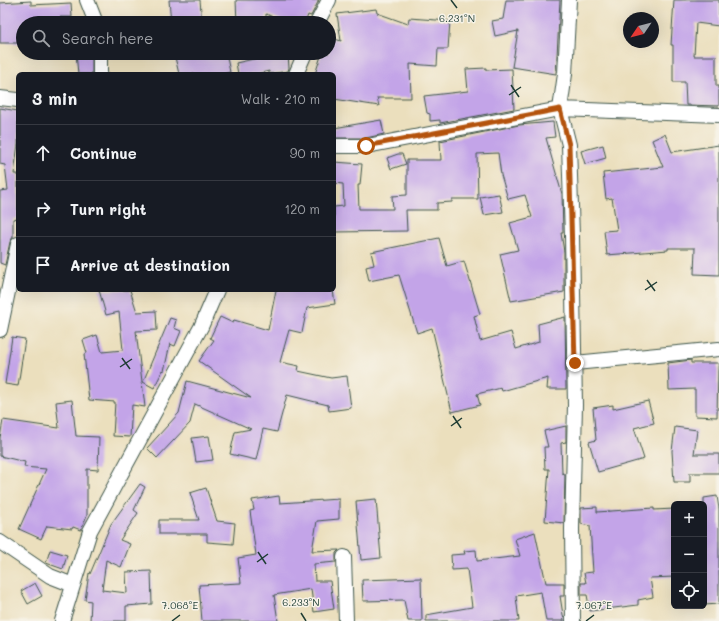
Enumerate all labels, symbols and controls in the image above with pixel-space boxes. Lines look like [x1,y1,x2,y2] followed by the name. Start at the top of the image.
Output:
[439,11,475,25] text: 6.231°N
[623,12,659,48] north arrow
[16,16,336,60] search box
[30,27,52,49] icon: search
[62,28,153,48] text: Search here
[32,87,77,109] text: 3 min
[241,90,320,107] text: Walk · 210 m
[357,137,375,155] route start
[32,142,54,164] icon: ahead
[70,143,137,163] text: Continue
[290,144,320,161] text: 90 m
[32,198,54,220] icon: right
[70,199,147,219] text: Turn right
[284,200,320,217] text: 120 m
[32,254,54,276] icon: arrive
[70,255,230,275] text: Arrive at destination
[566,354,584,372] route end
[671,501,707,609] map controls
[671,501,707,537] button: +
[671,537,707,573] button: −
[671,573,707,609] button: locate
[282,595,320,609] text: 6.233°N
[162,598,198,612] text: 7.068°E
[576,598,612,612] text: 7.067°E

